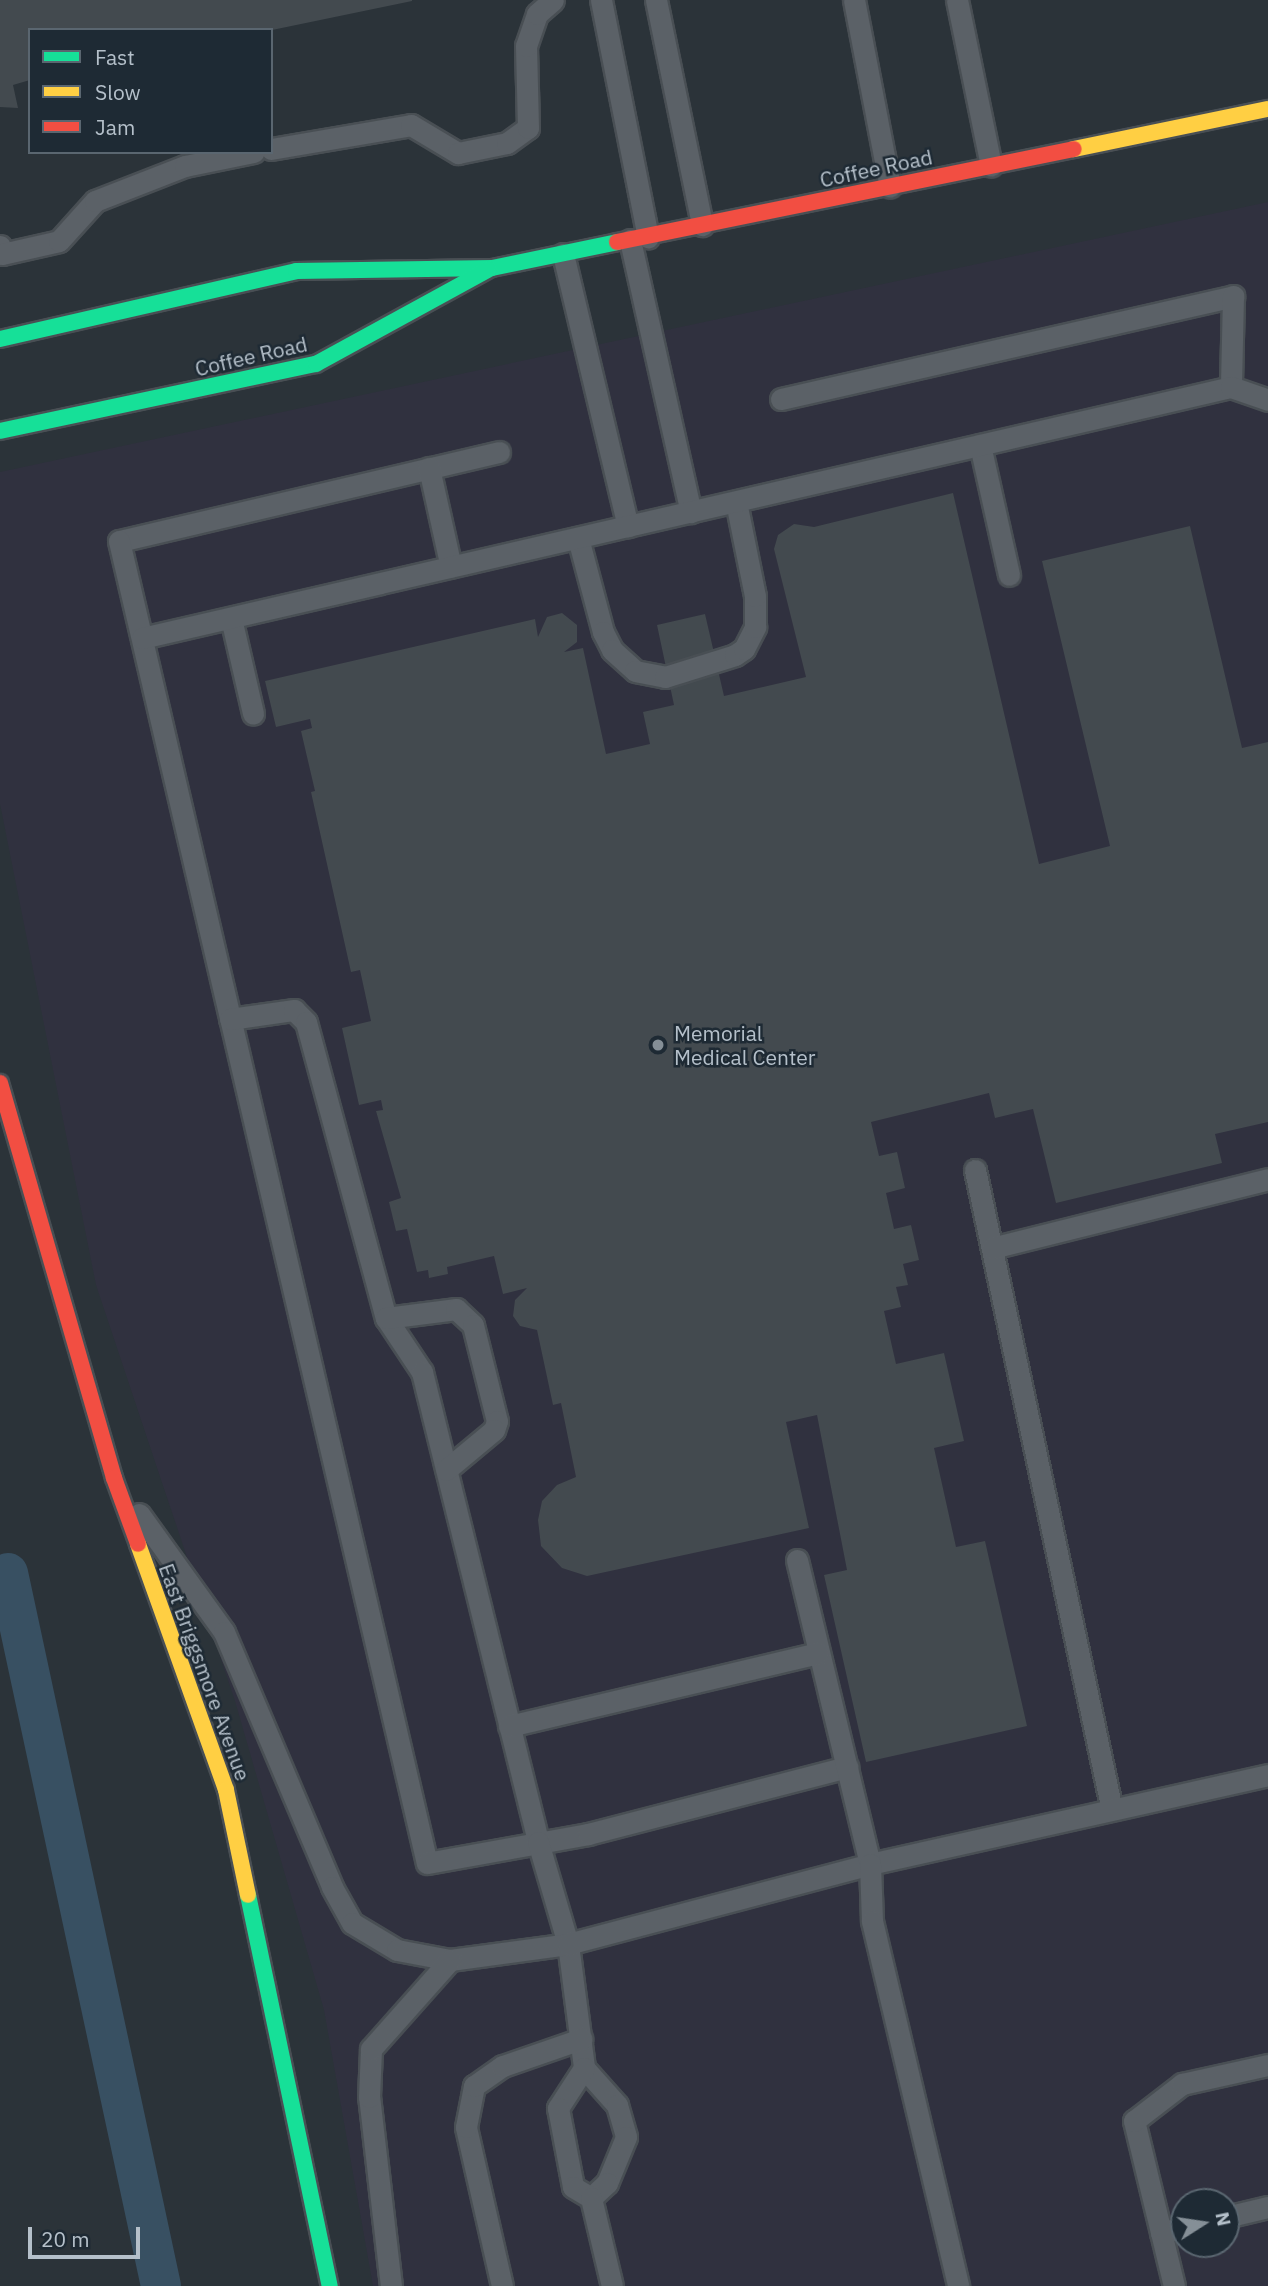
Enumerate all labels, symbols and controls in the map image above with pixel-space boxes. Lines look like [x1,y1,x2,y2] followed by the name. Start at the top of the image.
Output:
[28,28,273,154] legend
[95,43,135,71] text: Fast
[95,78,141,106] text: Slow
[95,113,135,141] text: Jam
[817,144,935,192] street label: Coffee Road
[192,331,310,381] street label: Coffee Road
[674,1020,815,1070] place label: Memorial Medical Center
[648,1035,668,1055] marker: Memorial Medical Center
[154,1560,256,1784] street label: East Briggsmore Avenue
[1170,2188,1240,2258] north arrow
[1210,2210,1237,2228] text: N
[32,2212,144,2256] scale bar
[41,2225,90,2253] text: 20 m

